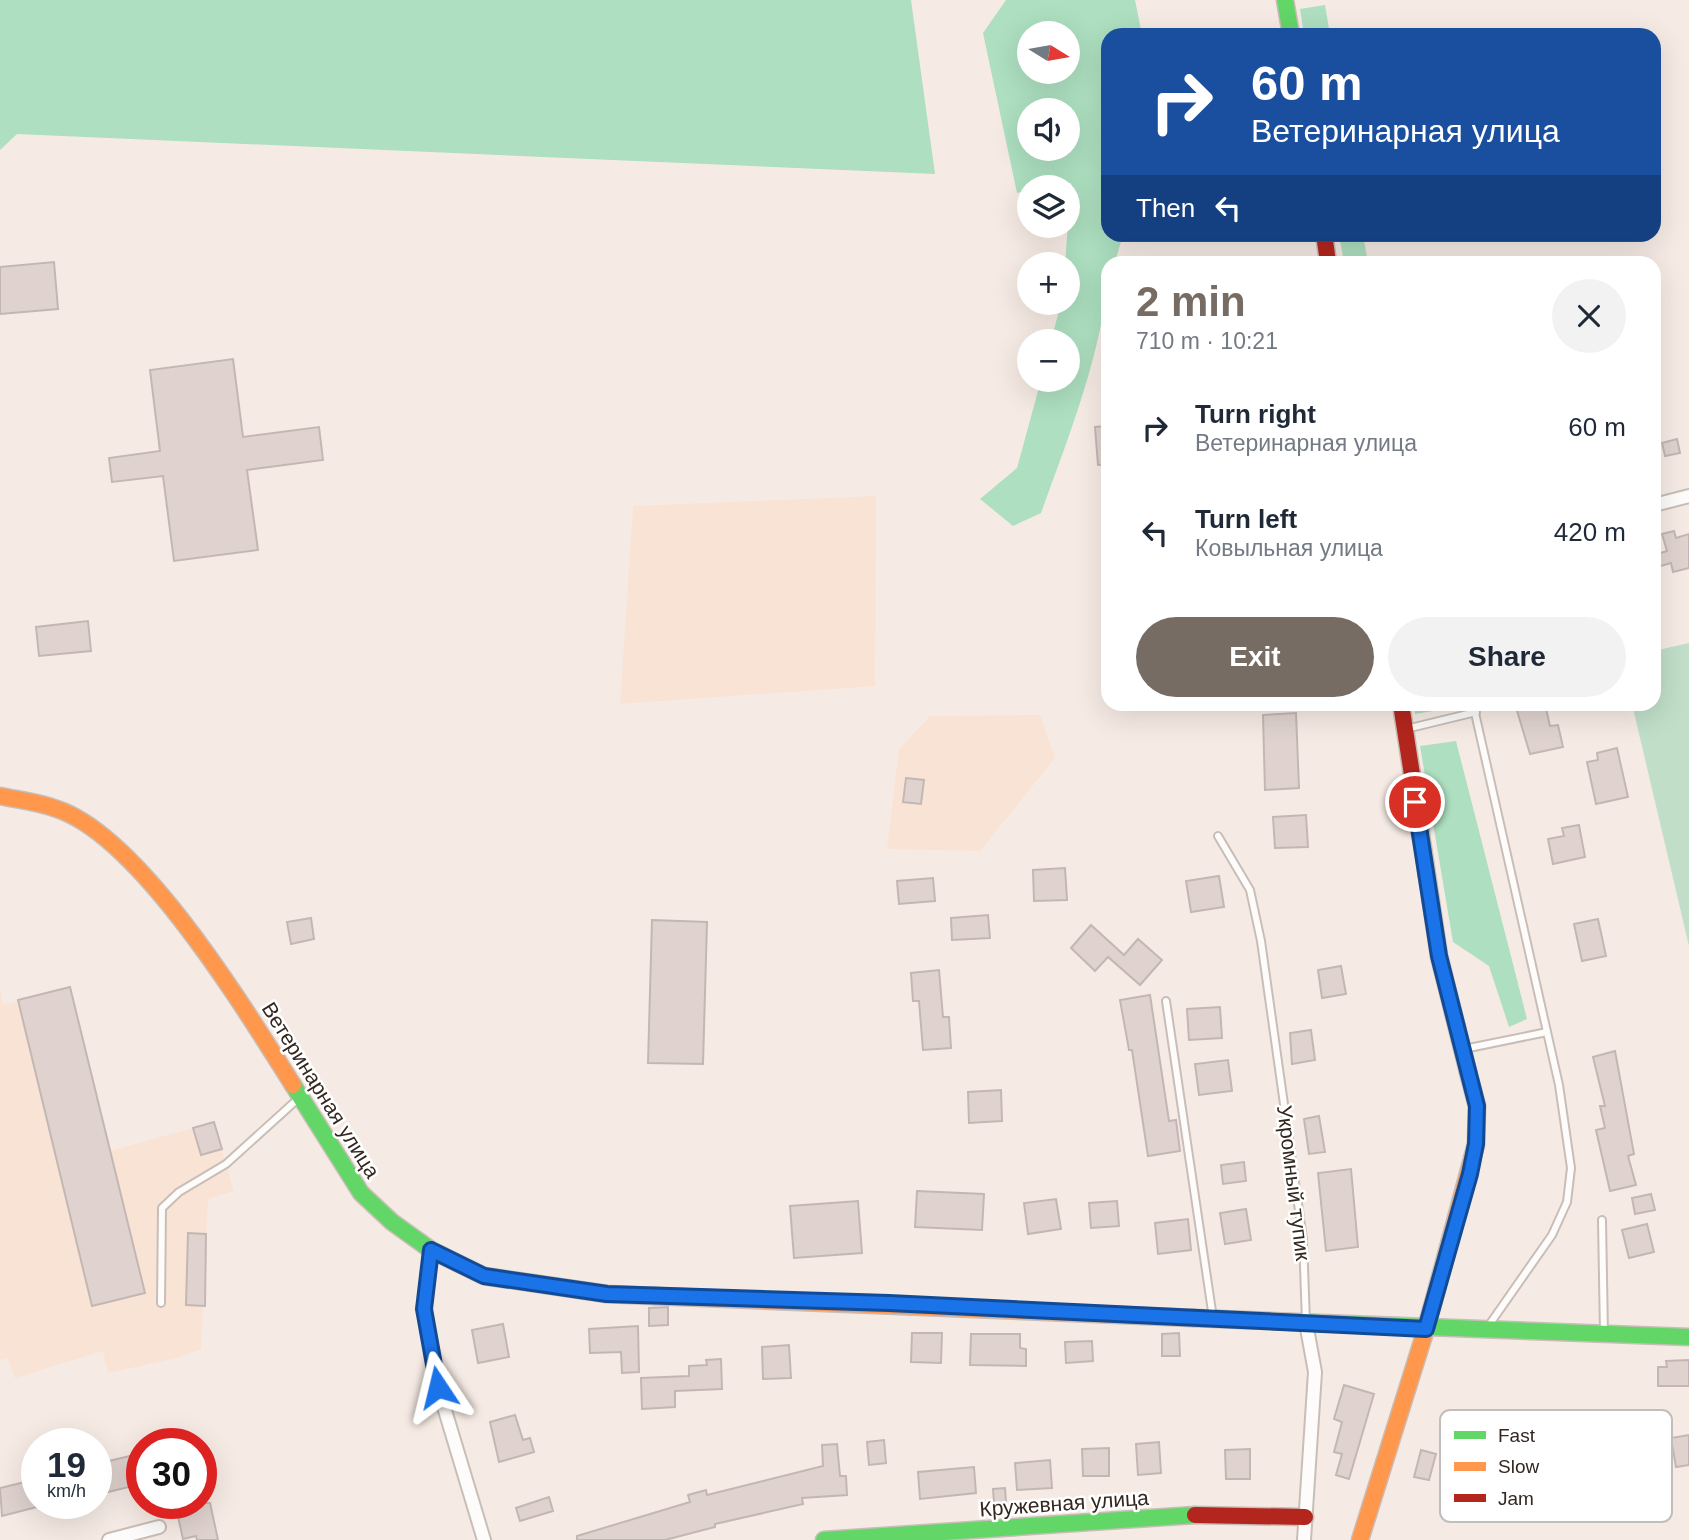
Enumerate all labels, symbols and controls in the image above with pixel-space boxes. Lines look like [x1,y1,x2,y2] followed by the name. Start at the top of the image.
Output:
[1017,21,1080,84] north arrow
[1017,21,1080,392] map controls
[1136,56,1227,147] icon: right
[1251,56,1363,110] text: 60 m
[1017,98,1080,161] button: sound
[1251,113,1560,149] text: Ветеринарная улица
[1017,175,1080,238] button: layers
[1209,189,1247,227] icon: left
[1136,193,1195,223] text: Then
[1017,252,1080,315] button: +
[1136,278,1246,325] text: 2 min
[1552,279,1626,353] button: close
[1136,328,1278,354] text: 710 m · 10:21
[1017,329,1080,392] button: −
[1195,399,1316,429] text: Turn right
[1136,409,1174,447] icon: right
[1568,412,1626,442] text: 60 m
[1195,430,1417,456] text: Ветеринарная улица
[1195,504,1297,534] text: Turn left
[1136,514,1174,552] icon: left
[1554,517,1626,547] text: 420 m
[1195,535,1383,561] text: Ковыльная улица
[1136,617,1374,697] button: Exit
[1388,617,1626,697] button: Share
[1385,772,1445,832] pin
[1396,783,1434,821] icon: arrive
[258,998,385,1182] street label: Ветеринарная улица
[1273,1104,1315,1263] street label: Укромный тупик
[401,1350,475,1424] position arrow
[1440,1410,1672,1522] legend
[1498,1425,1536,1446] text: Fast
[126,1428,217,1519] speed limit sign: 30
[47,1445,86,1484] text: 19
[1498,1456,1539,1477] text: Slow
[47,1481,86,1501] text: km/h
[979,1486,1150,1520] street label: Кружевная улица
[1498,1488,1534,1509] text: Jam

